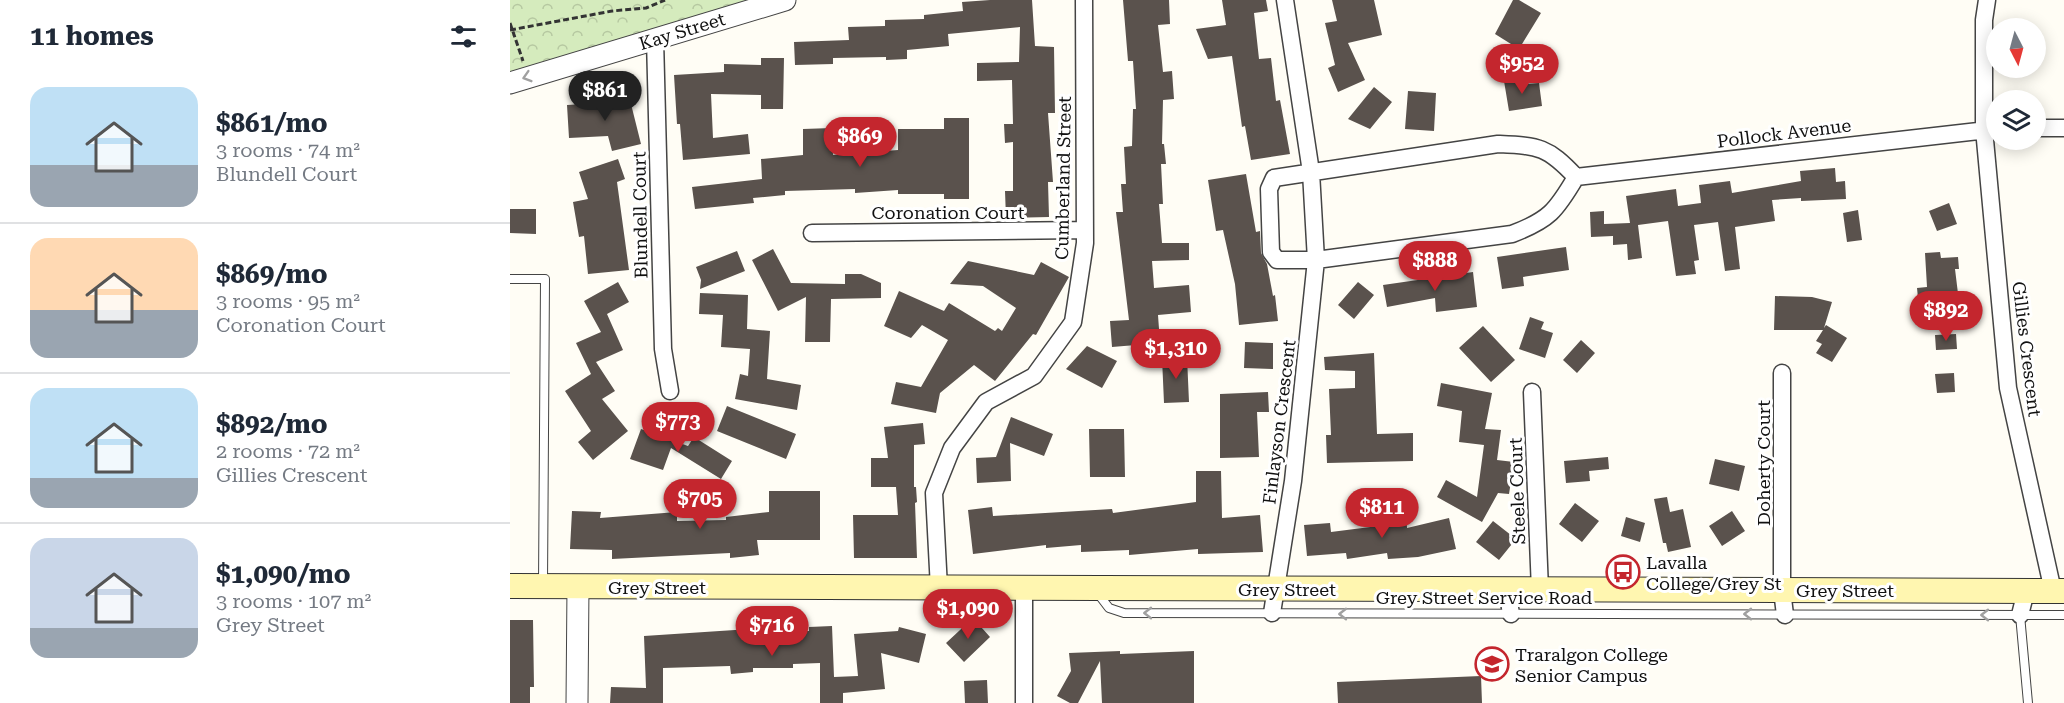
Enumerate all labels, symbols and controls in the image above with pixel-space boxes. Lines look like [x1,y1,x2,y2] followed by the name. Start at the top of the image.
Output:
[636,8,728,54] street label: Kay Street
[1986,18,2046,78] north arrow
[1986,18,2046,150] map controls
[447,20,480,53] icon: filters
[30,21,154,51] text: 11 homes
[1486,44,1558,95] pin: $952
[1500,51,1544,75] text: $952
[523,70,533,82] one-way arrow
[569,71,641,122] pin: $861
[583,78,627,102] text: $861
[1986,90,2046,150] button: layers
[1051,96,1075,260] street label: Cumberland Street
[216,108,328,138] text: $861/mo
[78,111,150,183] icon: home
[1716,114,1852,152] street label: Pollock Avenue
[824,117,896,168] pin: $869
[838,124,882,148] text: $869
[216,138,360,162] text: 3 rooms · 74 m²
[628,151,652,279] street label: Blundell Court
[216,162,357,186] text: Blundell Court
[872,202,1025,223] street label: Coronation Court
[1399,241,1471,292] pin: $888
[1413,248,1457,272] text: $888
[216,259,328,289] text: $869/mo
[78,262,150,334] icon: home
[2008,280,2046,418] street label: Gillies Crescent
[216,289,360,313] text: 3 rooms · 95 m²
[1910,291,1982,342] pin: $892
[1924,298,1968,322] text: $892
[216,313,386,337] text: Coronation Court
[1127,329,1225,380] pin: $1,310
[1145,336,1207,360] text: $1,310
[1258,338,1300,506] street label: Finlayson Crescent
[1753,400,1774,526] street label: Doherty Court
[642,402,714,453] pin: $773
[216,409,328,439] text: $892/mo
[656,409,700,433] text: $773
[78,412,150,484] icon: home
[1505,437,1529,545] street label: Steele Court
[216,439,360,463] text: 2 rooms · 72 m²
[216,463,367,487] text: Gillies Crescent
[664,479,736,530] pin: $705
[678,486,722,510] text: $705
[1346,488,1418,539] pin: $811
[1360,495,1404,519] text: $811
[1646,552,1782,594] place label: Lavalla College/Grey St
[1605,554,1641,590] bus stop icon: Lavalla College/Grey St
[216,559,351,589] text: $1,090/mo
[78,562,150,634] icon: home
[608,577,706,598] street label: Grey Street
[1238,579,1336,600] street label: Grey Street
[1796,580,1894,601] street label: Grey Street
[1376,587,1593,608] street label: Grey Street Service Road
[216,589,371,613] text: 3 rooms · 107 m²
[919,589,1017,640] pin: $1,090
[937,596,999,620] text: $1,090
[736,606,808,657] pin: $716
[1143,607,1152,619] one-way arrow
[1338,608,1347,620] one-way arrow
[1743,608,1752,620] one-way arrow
[1980,609,1989,621] one-way arrow
[216,613,325,637] text: Grey Street
[750,613,794,637] text: $716
[1515,644,1668,686] place label: Traralgon College Senior Campus
[1474,646,1510,682] school or university icon: Traralgon College Senior Campus

